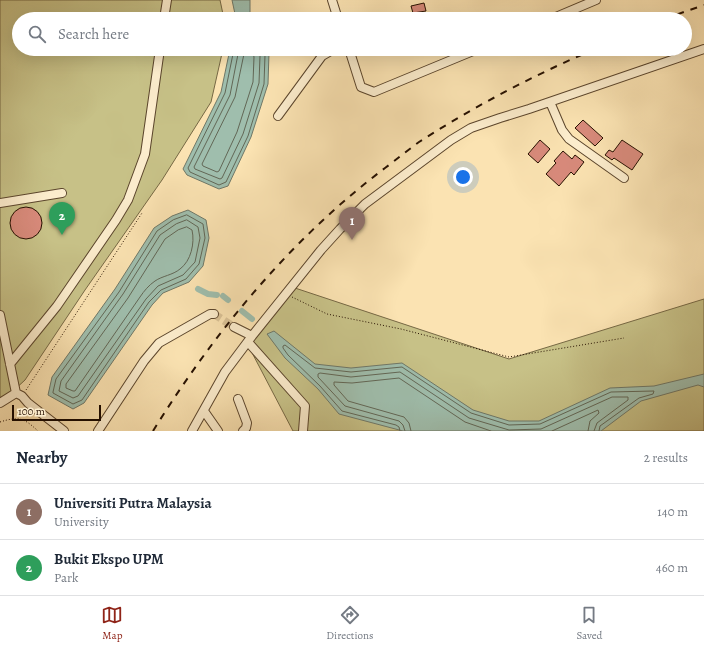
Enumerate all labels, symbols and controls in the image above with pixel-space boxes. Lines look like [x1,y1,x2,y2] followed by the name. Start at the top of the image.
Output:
[12,12,692,56] search box
[26,23,48,45] icon: search
[58,24,129,44] text: Search here
[453,167,473,187] your location
[49,202,75,235] pin: 2
[339,207,365,240] pin: 1
[12,403,101,422] scale bar
[18,404,45,419] text: 100 m
[16,446,67,469] text: Nearby
[644,449,688,466] text: 2 results
[54,493,212,513] text: Universiti Putra Malaysia
[27,503,31,520] text: 1
[657,503,688,520] text: 140 m
[54,513,109,530] text: University
[54,549,164,569] text: Bukit Ekspo UPM
[26,559,32,576] text: 2
[656,559,688,576] text: 460 m
[54,569,78,586] text: Park
[101,604,123,643] tab: Map
[326,604,374,643] tab: Directions
[576,604,603,643] tab: Saved

